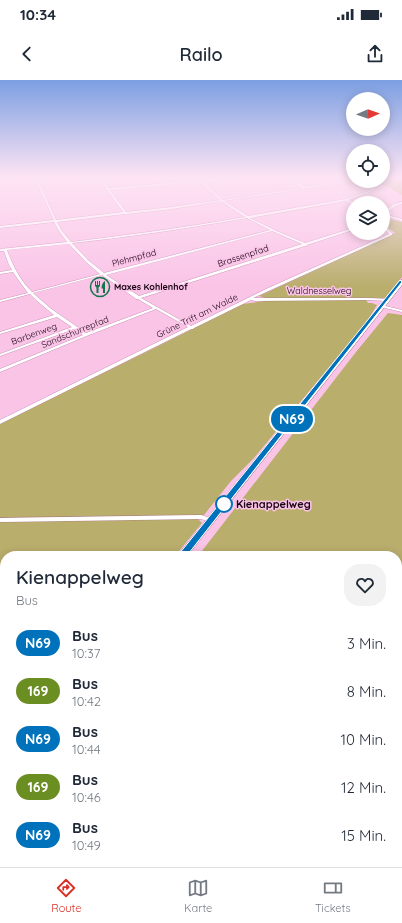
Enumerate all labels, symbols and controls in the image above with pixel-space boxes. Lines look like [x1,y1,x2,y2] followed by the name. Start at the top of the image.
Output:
[20,5,56,24] text: 10:34
[16,43,38,65] icon: back
[179,43,223,66] text: Railo
[364,43,386,65] icon: share
[346,92,390,136] north arrow
[346,92,390,240] map controls
[346,144,390,188] button: locate
[346,196,390,240] button: layers
[216,242,270,269] street label: Brassenpfad
[111,246,157,269] street label: Plehmpfad
[89,276,111,298] restaurant icon: Maxes Kohlenhof
[114,281,188,292] place label: Maxes Kohlenhof
[287,285,351,296] street label: Waldnesselweg
[154,291,239,340] street label: Grüne Trift am Walde
[40,313,110,350] street label: Sandschurrepfad
[9,320,58,347] street label: Barbenweg
[269,406,315,432] line badge: N69
[279,410,305,428] text: N69
[215,495,233,513] marker: Kienappelweg
[236,497,311,511] place label: Kienappelweg
[344,564,386,606] button: heart
[16,565,144,589] text: Kienappelweg
[16,592,38,608] text: Bus
[72,626,98,645] text: Bus
[25,634,51,652] text: N69
[347,634,386,653] text: 3 Min.
[72,645,100,661] text: 10:37
[72,674,98,693] text: Bus
[27,682,49,700] text: 169
[347,682,386,701] text: 8 Min.
[72,693,101,709] text: 10:42
[72,722,98,741] text: Bus
[25,730,51,748] text: N69
[340,730,386,749] text: 10 Min.
[72,741,101,757] text: 10:44
[72,770,98,789] text: Bus
[27,778,49,796] text: 169
[341,778,386,797] text: 12 Min.
[72,789,101,805] text: 10:46
[72,818,98,837] text: Bus
[25,826,51,844] text: N69
[341,826,386,845] text: 15 Min.
[72,837,101,853] text: 10:49
[51,877,81,915] tab: Route
[184,877,212,915] tab: Karte
[315,877,351,915] tab: Tickets

